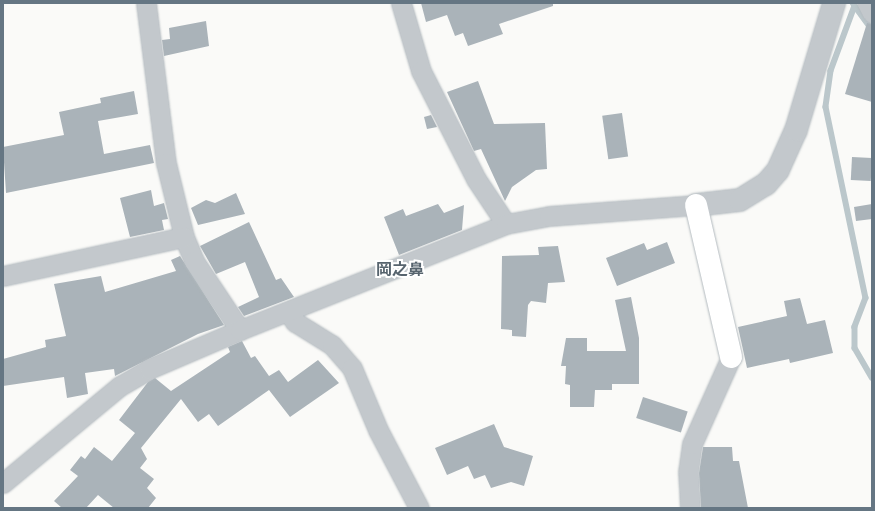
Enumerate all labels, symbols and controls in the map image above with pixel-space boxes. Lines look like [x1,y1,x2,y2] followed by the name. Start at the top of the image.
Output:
[376,260,424,280] district label: 岡之鼻

